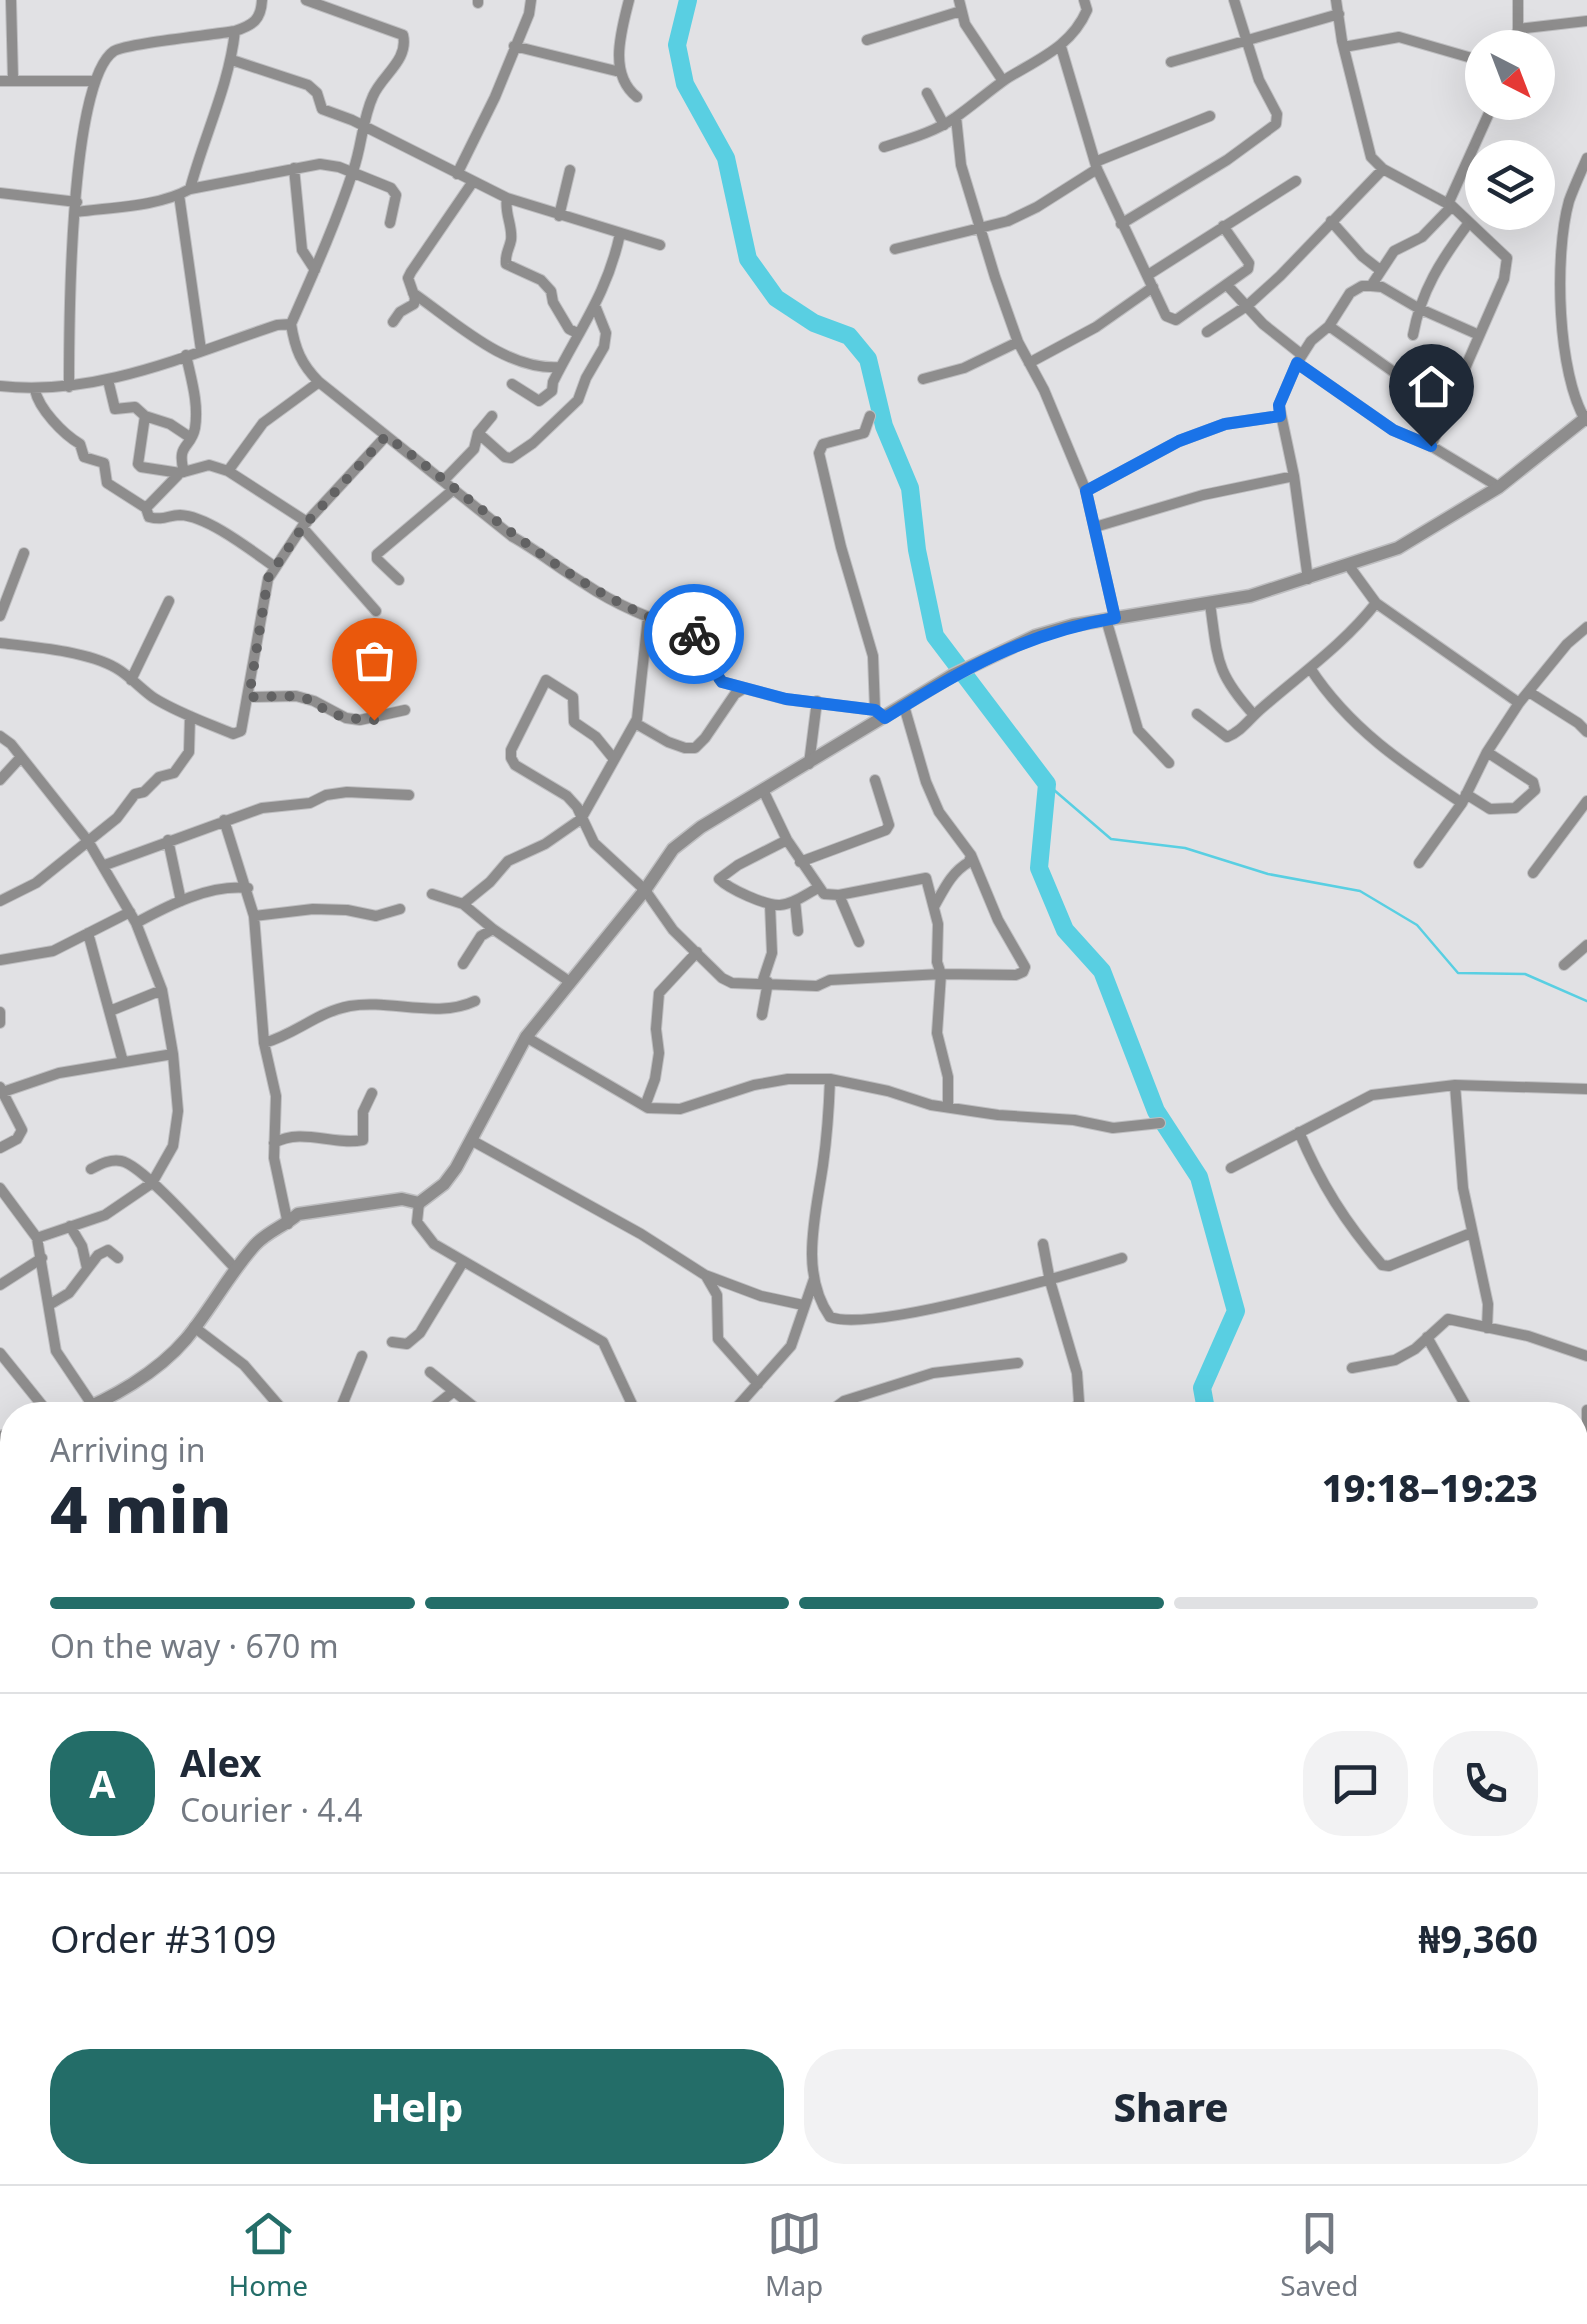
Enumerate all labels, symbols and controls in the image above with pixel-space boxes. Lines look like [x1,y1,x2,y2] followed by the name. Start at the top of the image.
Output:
[1465,30,1555,120] north arrow
[1465,30,1555,230] map controls
[1465,140,1555,230] button: layers
[1389,344,1474,447] pin
[1404,359,1459,414] icon: home
[644,584,744,684] courier
[667,607,722,662] icon: bike
[332,618,417,721] pin
[347,633,402,688] icon: bag
[50,1428,205,1471] text: Arriving in
[1322,1461,1538,1513] text: 19:18–19:23
[50,1464,232,1552] text: 4 min
[50,1624,339,1667] text: On the way · 670 m
[1303,1731,1408,1836] button: chat
[1433,1731,1538,1836] button: phone
[180,1736,262,1788] text: Alex
[89,1757,116,1809] text: A
[180,1788,363,1831] text: Courier · 4.4
[50,1912,276,1964] text: Order #3109
[1418,1912,1538,1964] text: ₦9,360
[50,2049,784,2164] button: Help
[804,2049,1538,2164] button: Share
[228,2206,308,2304] tab: Home
[765,2206,823,2304] tab: Map
[1280,2206,1359,2304] tab: Saved

